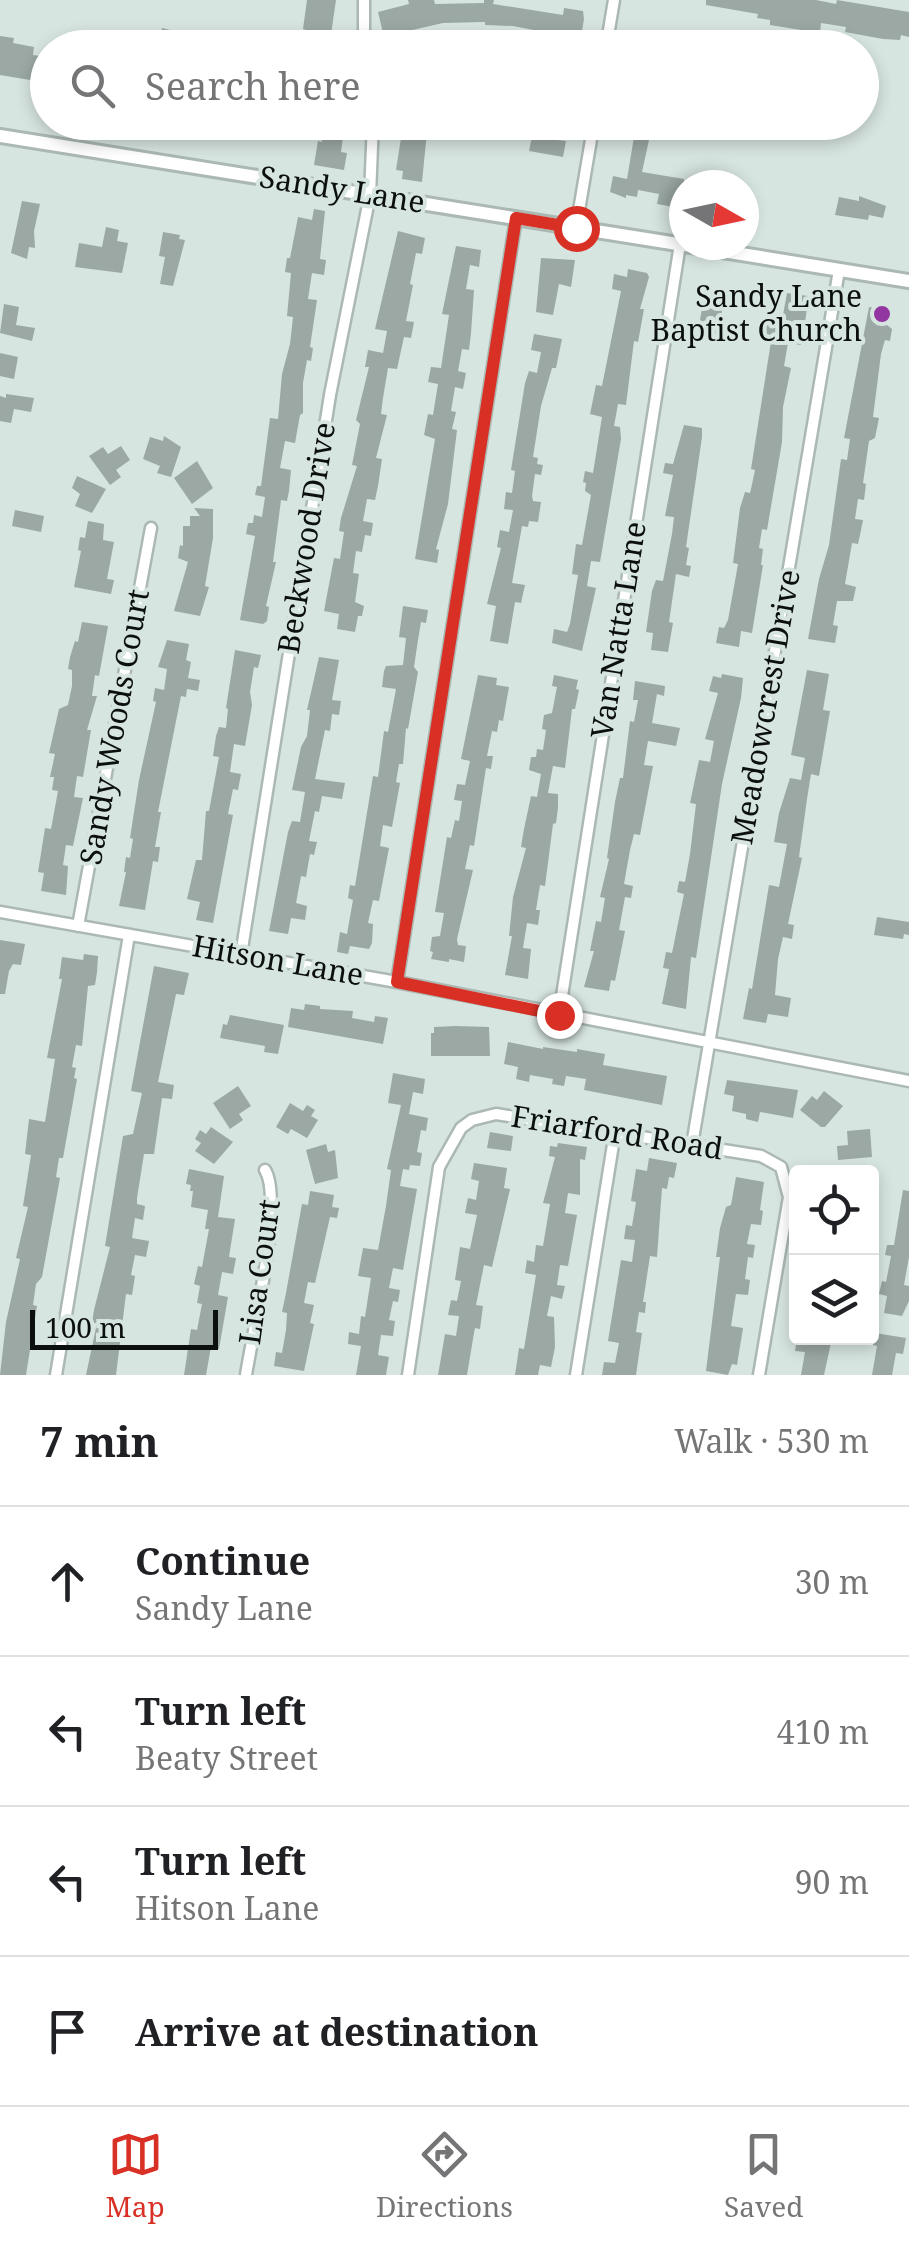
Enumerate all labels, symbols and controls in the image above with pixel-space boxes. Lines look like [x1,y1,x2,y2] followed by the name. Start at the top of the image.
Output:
[30,30,879,140] search box
[65,58,120,113] icon: search
[145,59,361,111] text: Search here
[257,155,428,222] street label: Sandy Lane
[669,170,759,260] north arrow
[554,206,600,252] route start
[651,275,862,350] place label: Sandy Lane Baptist Church
[871,303,893,325] marker: Sandy Lane Baptist Church
[267,419,344,656] street label: Beckwood Drive
[580,518,655,741] street label: Van Natta Lane
[720,566,809,847] street label: Meadowcrest Drive
[69,586,158,868] street label: Sandy Woods Court
[190,924,367,995] street label: Hitson Lane
[537,993,583,1039] route end
[509,1095,726,1168] street label: Friarford Road
[789,1165,879,1345] map controls
[789,1165,879,1255] button: locate
[228,1197,289,1347] street label: Lisa Court
[789,1255,879,1345] button: layers
[30,1305,218,1350] scale bar
[45,1308,126,1346] text: 100 m
[40,1412,159,1469] text: 7 min
[674,1419,869,1462] text: Walk · 530 m
[135,1534,310,1586] text: Continue
[40,1554,95,1609] icon: ahead
[795,1560,869,1603] text: 30 m
[135,1586,313,1629] text: Sandy Lane
[135,1684,306,1736] text: Turn left
[40,1704,95,1759] icon: left
[777,1710,869,1753] text: 410 m
[135,1736,318,1779] text: Beaty Street
[135,1834,306,1886] text: Turn left
[40,1854,95,1909] icon: left
[795,1860,869,1903] text: 90 m
[135,1886,319,1929] text: Hitson Lane
[40,2004,95,2059] icon: arrive
[135,2005,539,2057] text: Arrive at destination
[106,2127,165,2225] tab: Map
[376,2127,513,2225] tab: Directions
[724,2127,803,2225] tab: Saved

